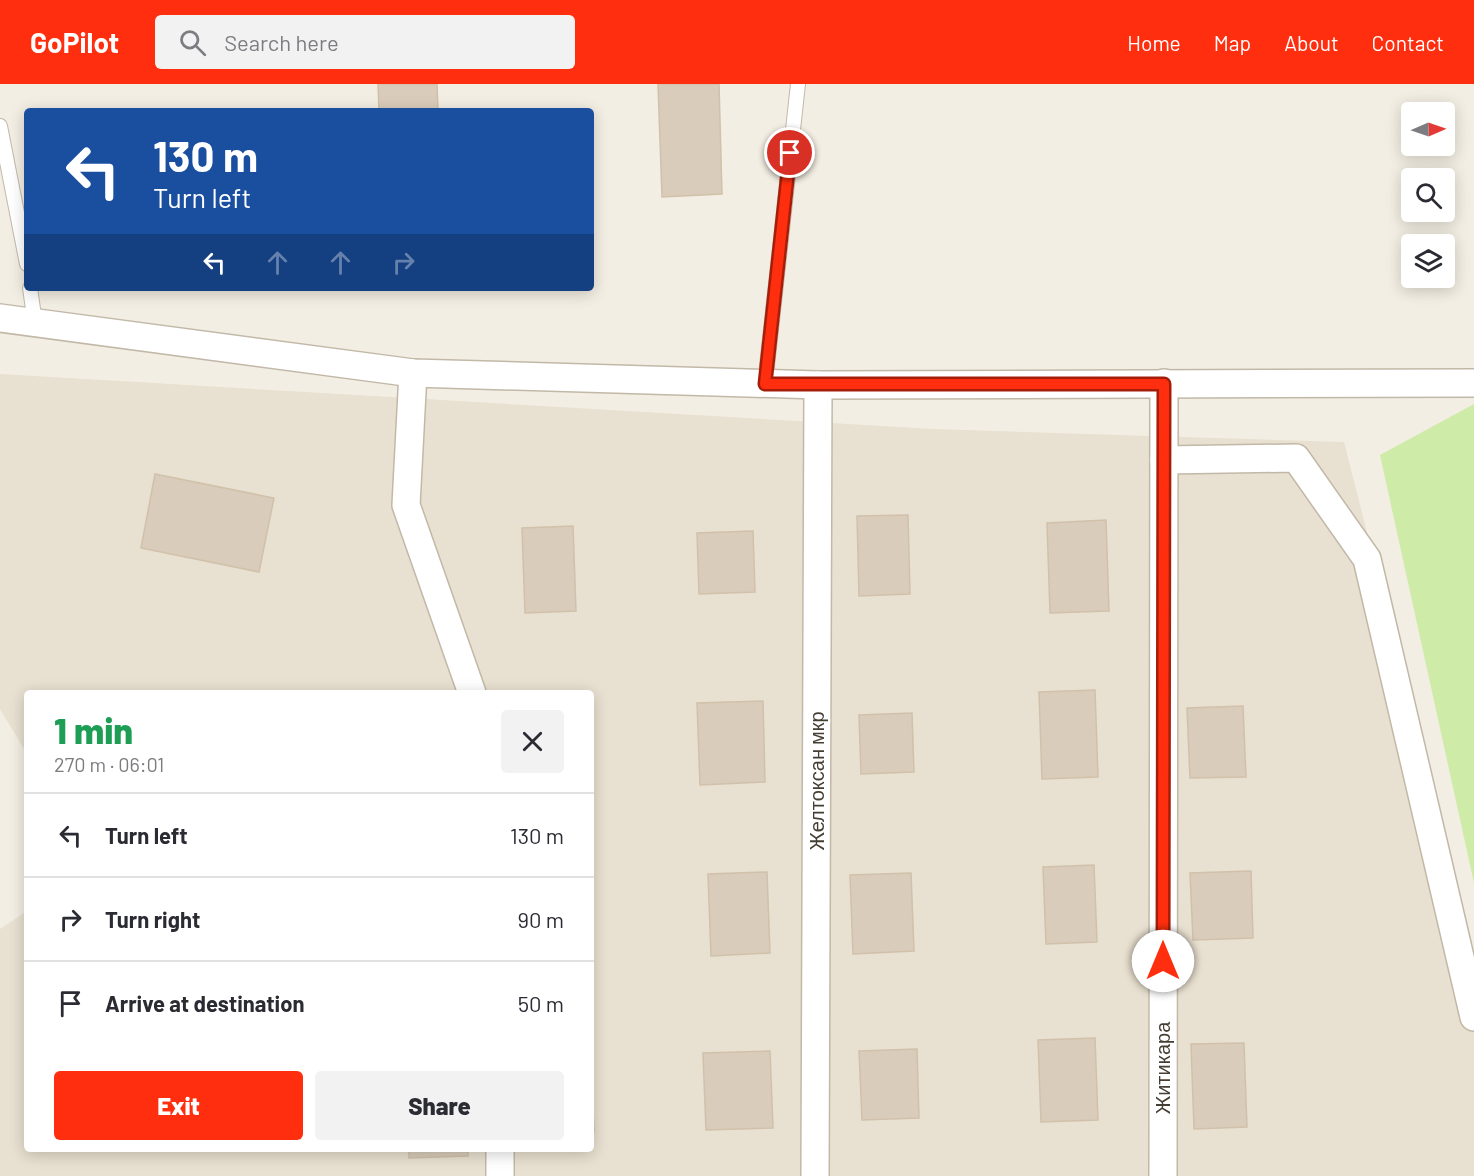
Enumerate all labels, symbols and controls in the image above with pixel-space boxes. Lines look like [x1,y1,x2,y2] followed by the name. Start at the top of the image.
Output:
[155,15,575,69] search box
[30,25,119,59] text: GoPilot
[176,26,209,59] icon: search
[224,29,339,55] text: Search here
[1127,30,1181,55] text: Home
[1214,30,1251,55] text: Map
[1284,30,1339,55] text: About
[1372,30,1444,55] text: Contact
[1401,102,1455,156] north arrow
[1401,102,1455,288] map controls
[764,127,815,178] pin
[153,130,258,180] text: 130 m
[54,132,132,210] icon: left
[773,136,806,169] icon: arrive
[1401,168,1455,222] button: search
[153,181,251,213] text: Turn left
[1401,234,1455,288] button: layers
[198,246,231,279] icon: left
[261,246,294,279] icon: ahead
[324,246,357,279] icon: ahead
[387,246,420,279] icon: right
[54,708,133,751] text: 1 min
[501,710,564,773] button: close
[804,711,828,851] street label: Желтоксан мкр
[54,752,164,776] text: 270 m · 06:01
[54,819,87,852] icon: left
[105,822,188,848] text: Turn left
[510,822,564,848] text: 130 m
[54,903,87,936] icon: right
[105,906,200,932] text: Turn right
[518,906,564,932] text: 90 m
[1131,929,1195,993] position arrow
[54,987,87,1020] icon: arrive
[105,990,304,1016] text: Arrive at destination
[518,990,564,1016] text: 50 m
[1150,1021,1174,1114] street label: Житикара
[54,1071,303,1140] button: Exit
[315,1071,564,1140] button: Share

